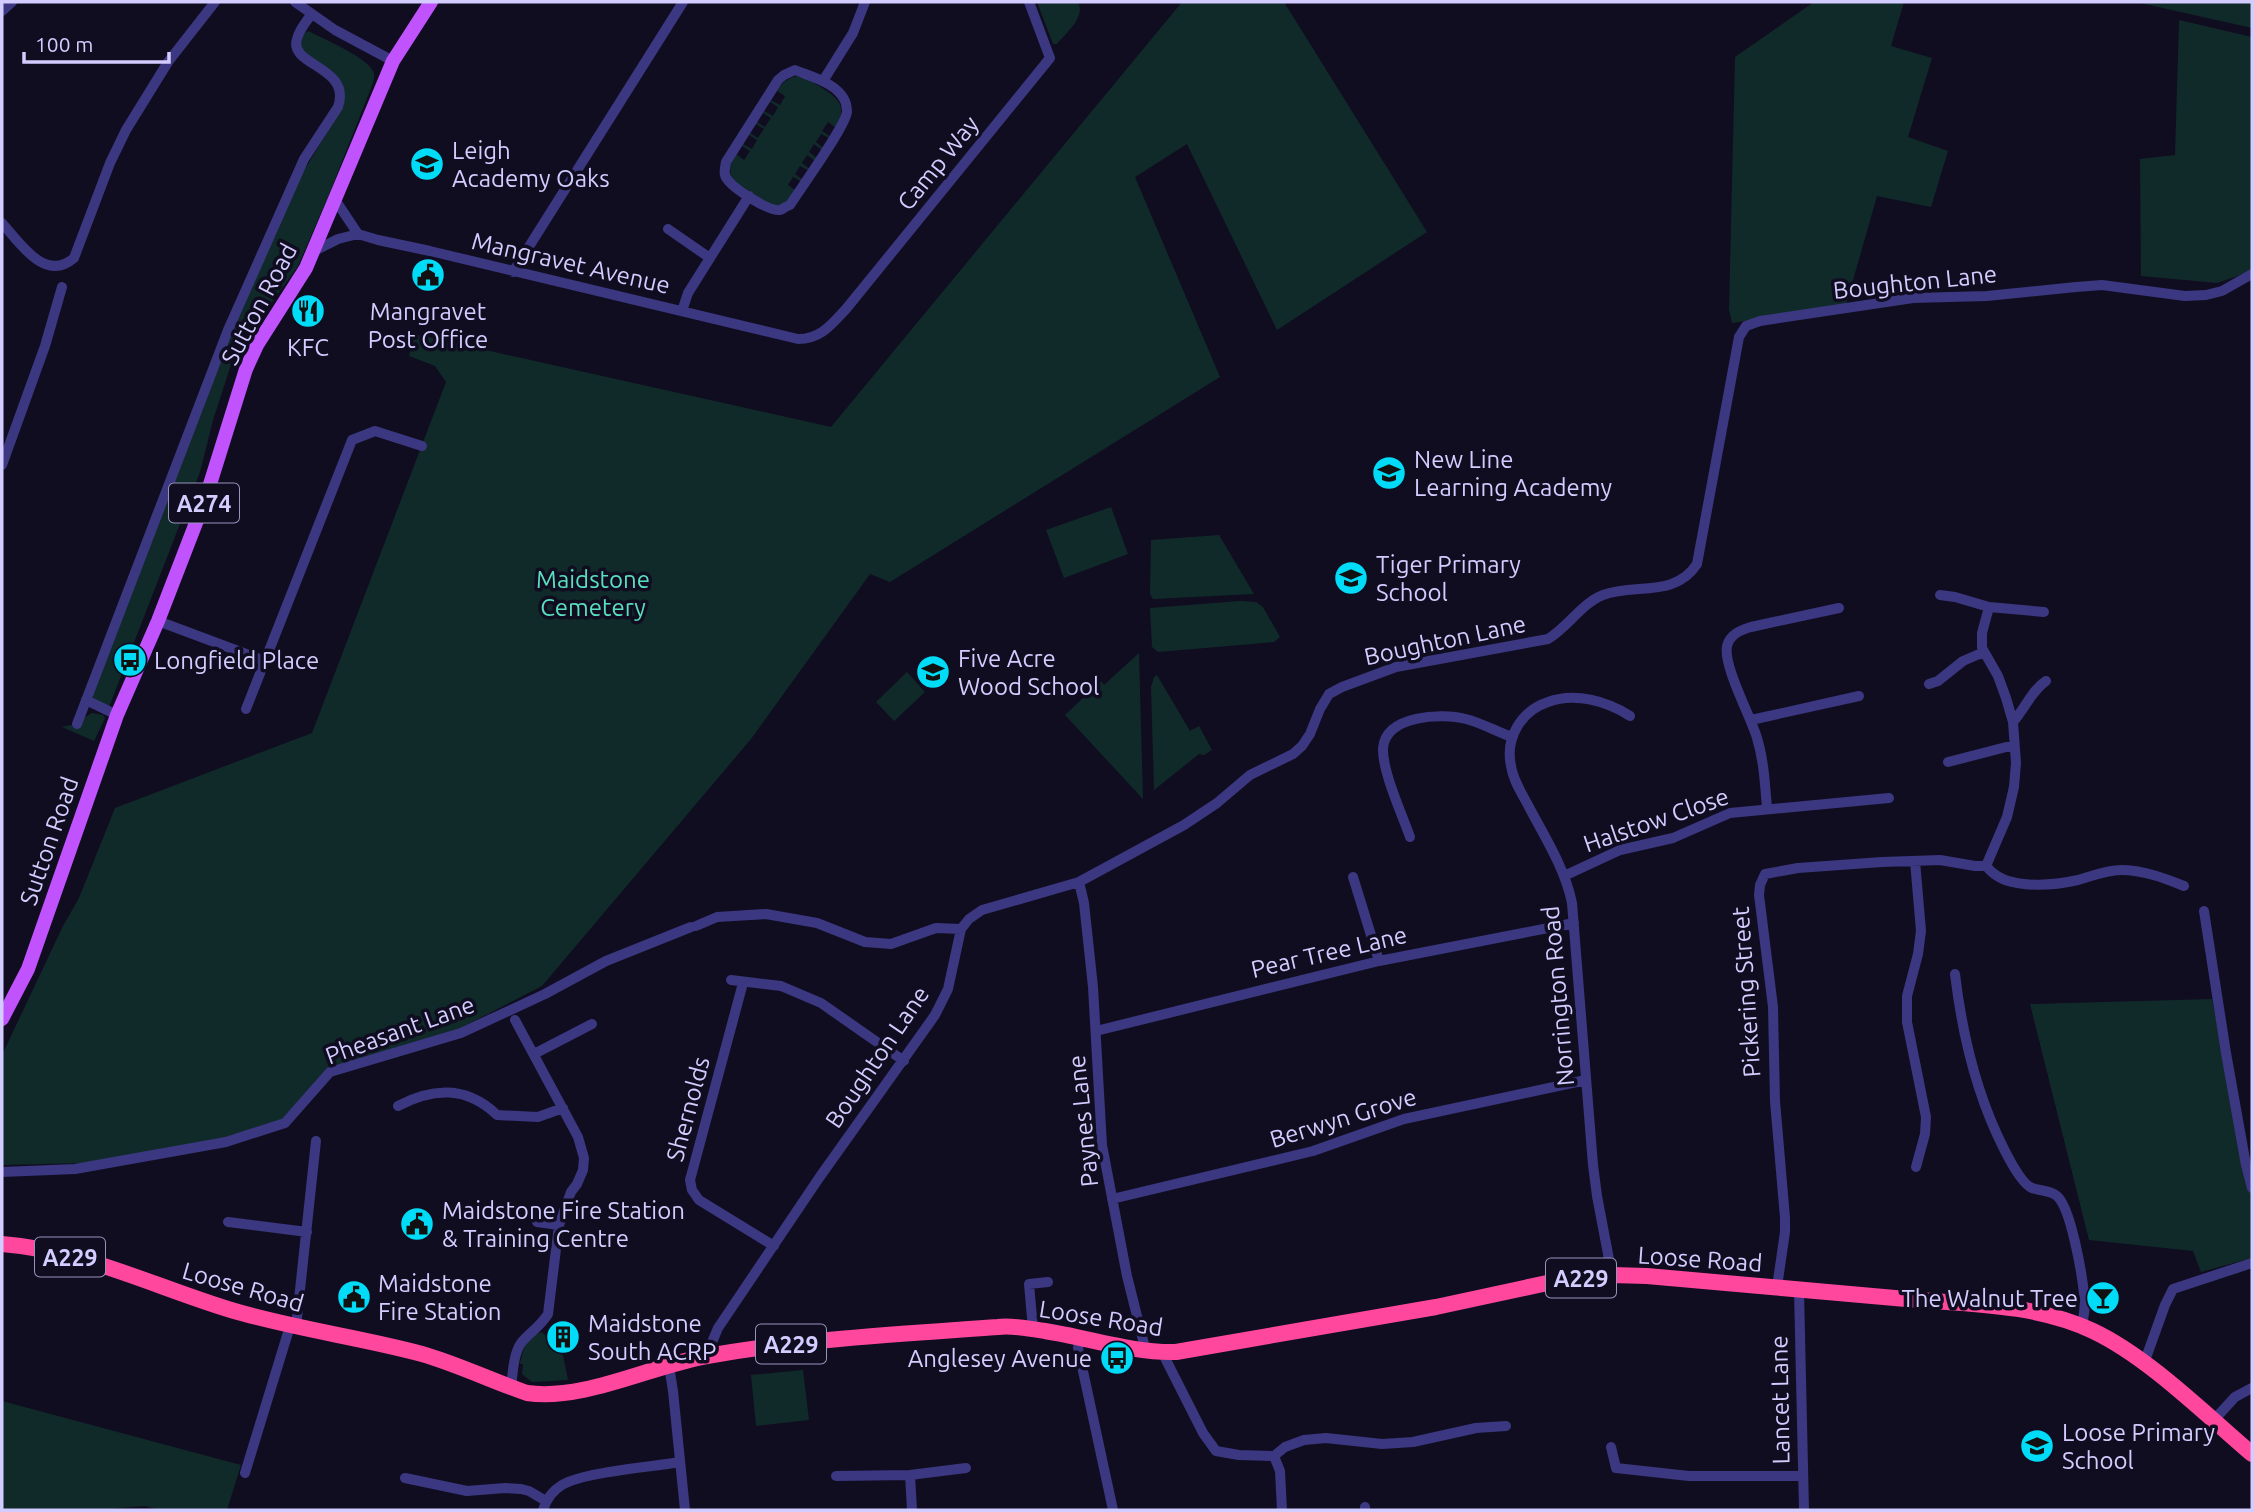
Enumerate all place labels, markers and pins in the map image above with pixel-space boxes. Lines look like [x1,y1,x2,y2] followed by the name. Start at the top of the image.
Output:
[452,137,610,192] place label: Leigh Academy Oaks
[408,145,446,183] school or university icon: Leigh Academy Oaks
[409,256,447,294] public building icon: Mangravet Post Office
[289,292,327,330] restaurant icon: KFC
[368,298,488,353] place label: Mangravet Post Office
[287,334,329,361] place label: KFC
[1414,446,1612,501] place label: New Line Learning Academy
[1370,454,1408,492] school or university icon: New Line Learning Academy
[1376,551,1521,606] place label: Tiger Primary School
[1332,559,1370,597] school or university icon: Tiger Primary School
[111,641,149,679] bus stop icon: Longfield Place
[958,645,1099,700] place label: Five Acre Wood School
[154,647,319,674] place label: Longfield Place
[914,653,952,691] school or university icon: Five Acre Wood School
[442,1197,685,1252] place label: Maidstone Fire Station & Training Centre
[398,1205,436,1243] public building icon: Maidstone Fire Station & Training Centre
[378,1270,502,1325] place label: Maidstone Fire Station
[335,1278,373,1316] public building icon: Maidstone Fire Station
[2084,1279,2122,1317] bar icon: The Walnut Tree
[1901,1285,2078,1312] place label: The Walnut Tree
[588,1310,716,1365] place label: Maidstone South ACRP
[544,1318,582,1356] building icon: Maidstone South ACRP
[1098,1339,1136,1377] bus stop icon: Anglesey Avenue
[908,1345,1092,1372] place label: Anglesey Avenue
[2062,1419,2215,1474] place label: Loose Primary School
[2018,1427,2056,1465] school or university icon: Loose Primary School

